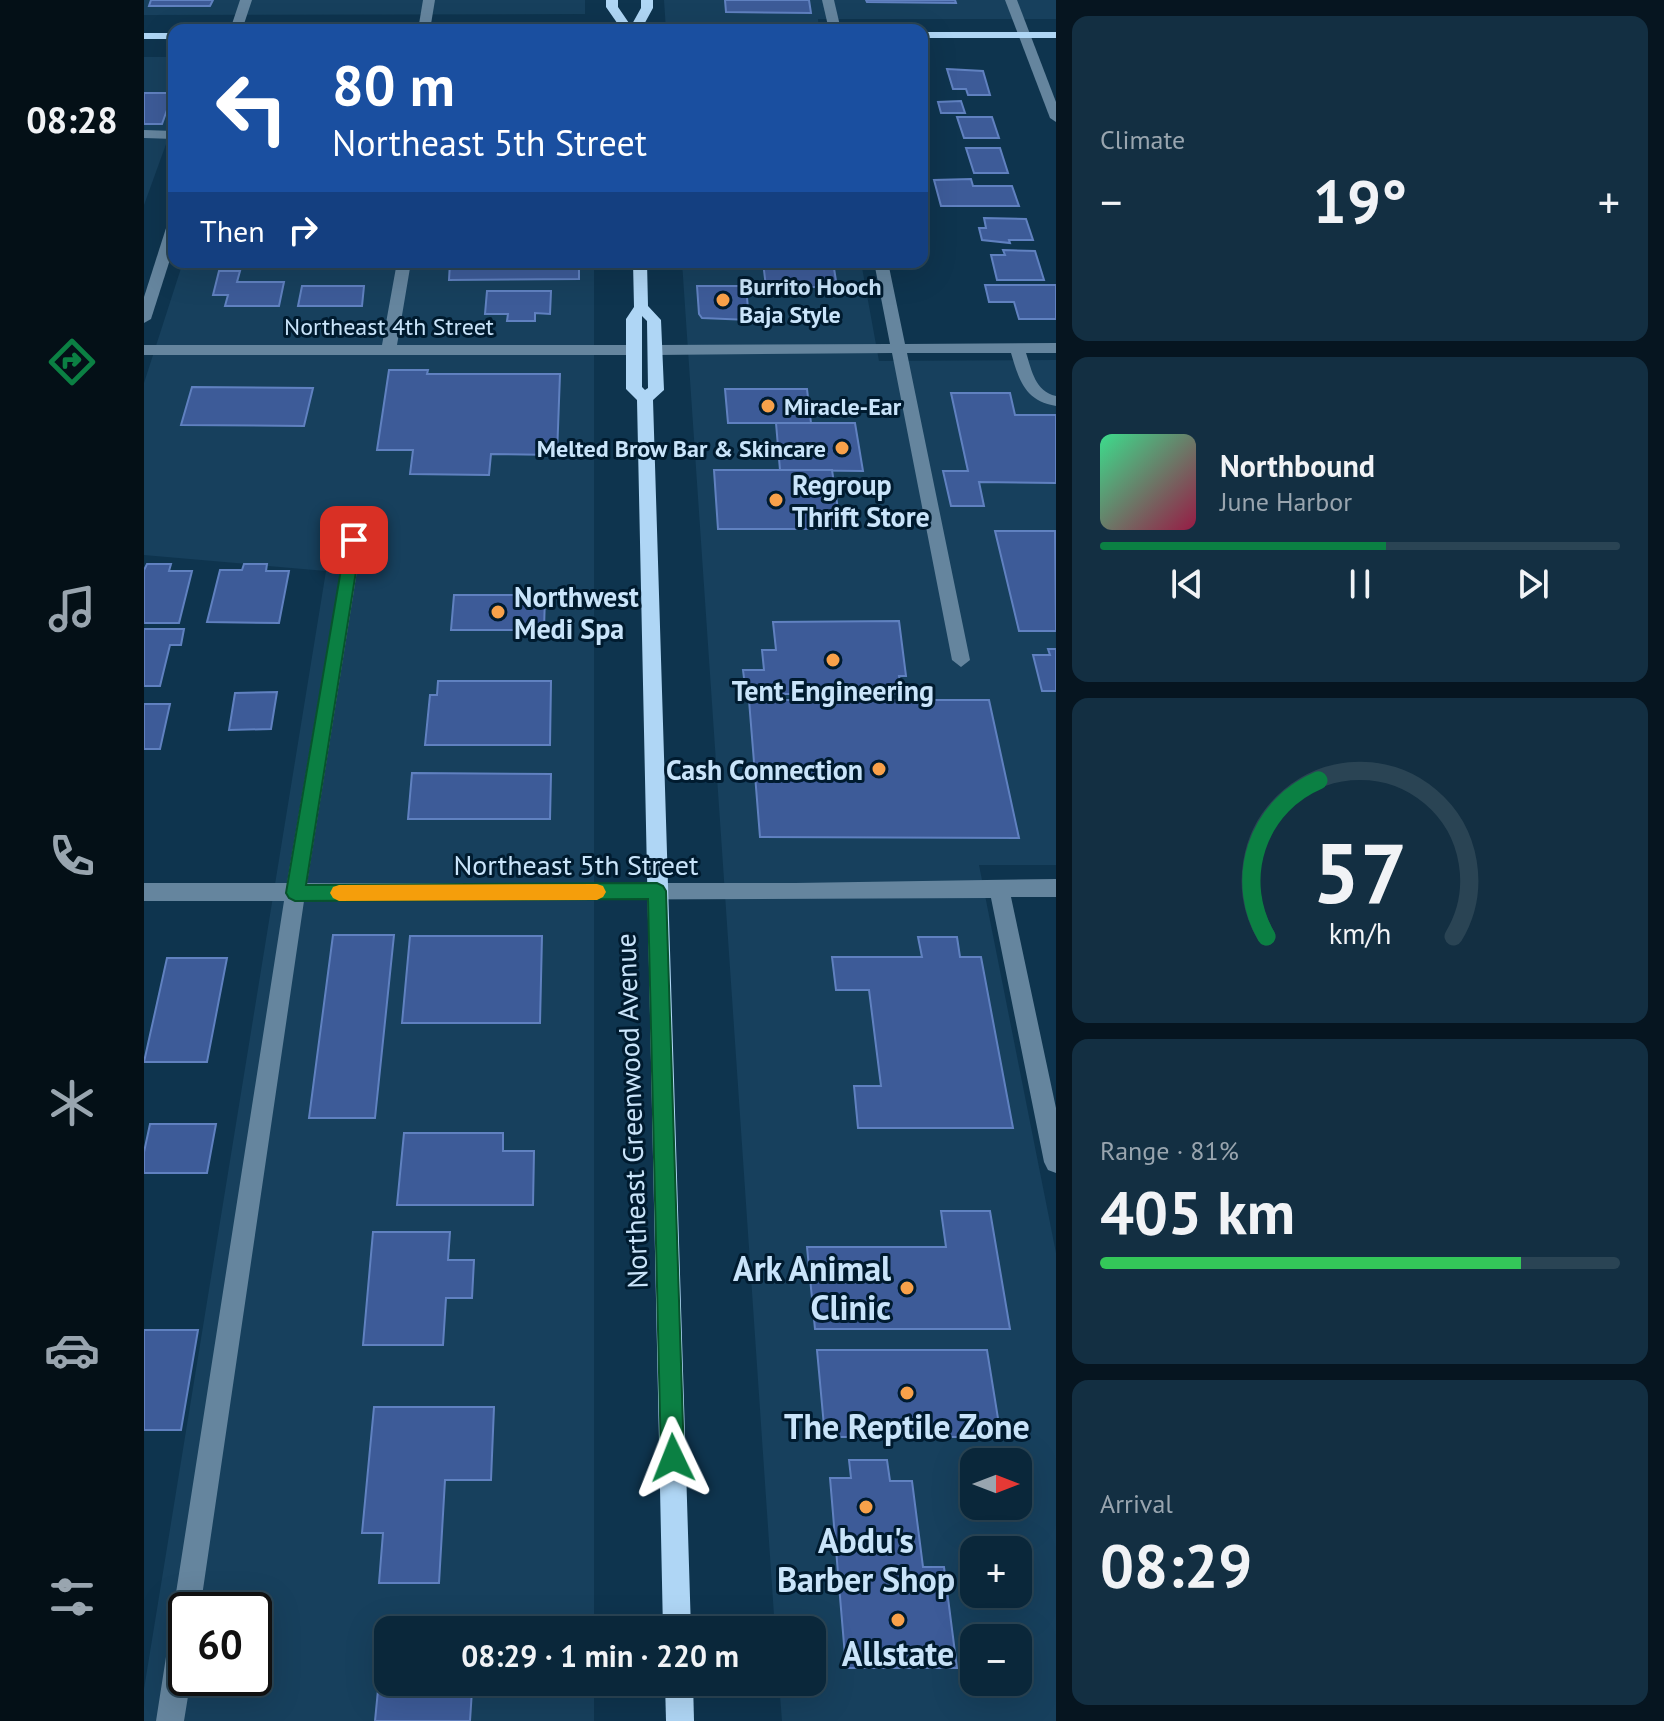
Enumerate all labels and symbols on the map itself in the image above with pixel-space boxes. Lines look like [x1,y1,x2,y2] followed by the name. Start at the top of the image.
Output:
[739,271,882,330] place label: Burrito Hooch Baja Style
[714,291,732,309] marker: Burrito Hooch Baja Style
[284,311,494,342] street label: Northeast 4th Street
[784,391,902,422] place label: Miracle-Ear
[759,397,777,415] marker: Miracle-Ear
[537,433,826,464] place label: Melted Brow Bar & Skincare
[833,439,851,457] marker: Melted Brow Bar & Skincare
[792,466,930,535] place label: Regroup Thrift Store
[767,491,785,509] marker: Regroup Thrift Store
[320,506,388,574] pin
[514,578,639,647] place label: Northwest Medi Spa
[489,603,507,621] marker: Northwest Medi Spa
[824,651,842,669] marker: Tent Engineering
[732,672,934,709] place label: Tent Engineering
[666,751,863,788] place label: Cash Connection
[870,760,888,778] marker: Cash Connection
[454,846,699,883] street label: Northeast 5th Street
[606,933,656,1289] street label: Northeast Greenwood Avenue
[733,1246,892,1329] place label: Ark Animal Clinic
[898,1279,916,1297] marker: Ark Animal Clinic
[898,1384,916,1402] marker: The Reptile Zone
[784,1404,1030,1448] place label: The Reptile Zone
[631,1416,715,1500] position arrow
[960,1448,1032,1520] north arrow
[857,1498,875,1516] marker: Abdu's Barber Shop
[777,1518,955,1601] place label: Abdu's Barber Shop
[168,1592,272,1696] speed limit sign: 60
[889,1611,907,1629] marker: Allstate
[842,1631,954,1675] place label: Allstate

